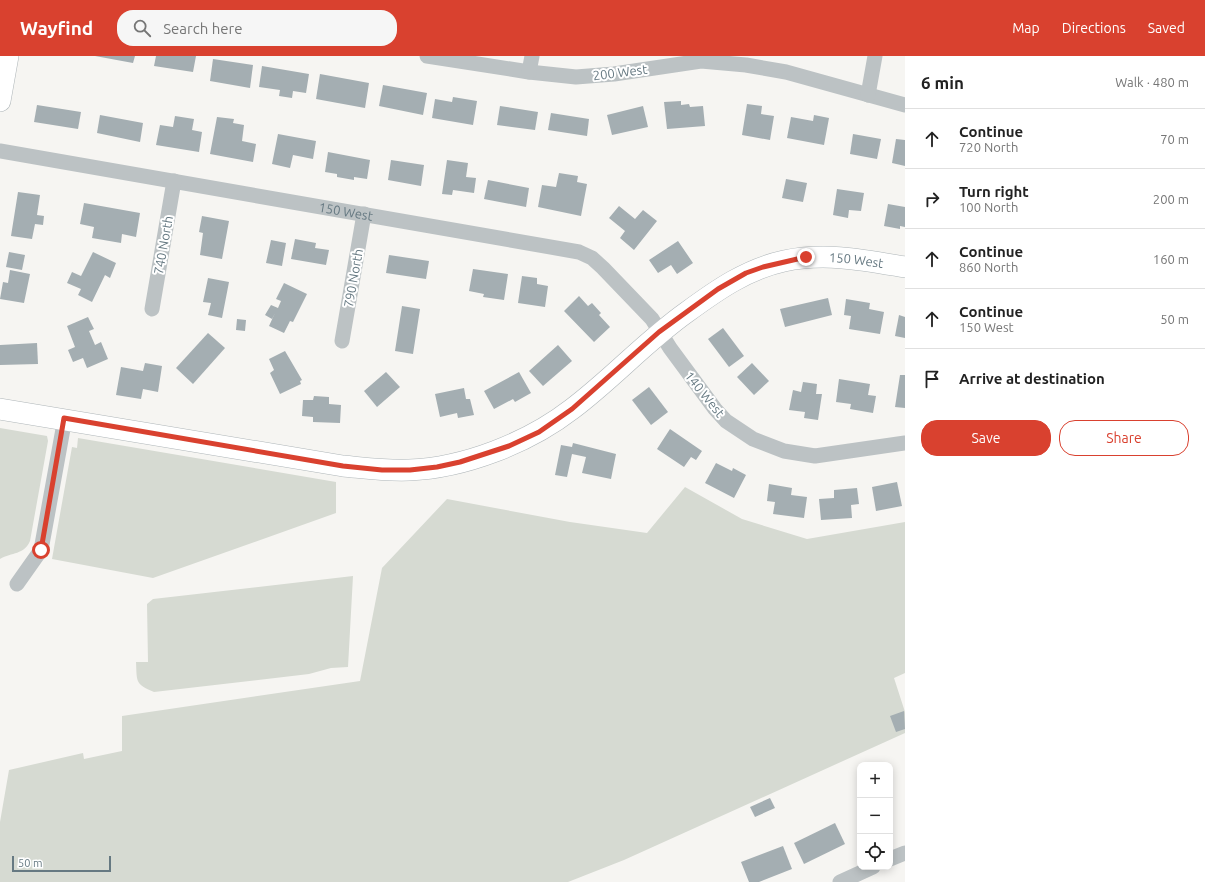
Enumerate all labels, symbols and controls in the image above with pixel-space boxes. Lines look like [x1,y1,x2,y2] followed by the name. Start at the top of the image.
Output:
[117,10,397,46] search box
[20,17,93,39] text: Wayfind
[131,17,153,39] icon: search
[163,20,242,37] text: Search here
[1012,20,1040,36] text: Map
[1062,20,1126,36] text: Directions
[1148,20,1185,36] text: Saved
[592,62,648,82] street label: 200 West
[921,73,964,92] text: 6 min
[1115,75,1189,89] text: Walk · 480 m
[959,123,1023,140] text: Continue
[921,128,943,150] icon: ahead
[1160,132,1189,146] text: 70 m
[959,140,1018,154] text: 720 North
[959,183,1029,200] text: Turn right
[921,188,943,210] icon: right
[1153,192,1189,206] text: 200 m
[318,200,374,223] street label: 150 West
[959,200,1018,214] text: 100 North
[151,215,175,275] street label: 740 North
[959,243,1023,260] text: Continue
[341,248,365,308] street label: 790 North
[797,248,815,266] route end
[921,248,943,270] icon: ahead
[829,250,884,270] street label: 150 West
[1153,252,1189,266] text: 160 m
[959,260,1018,274] text: 860 North
[959,303,1023,320] text: Continue
[921,308,943,330] icon: ahead
[1160,312,1189,326] text: 50 m
[959,320,1014,334] text: 150 West
[682,368,728,420] street label: 140 West
[921,368,943,390] icon: arrive
[959,370,1105,387] text: Arrive at destination
[921,420,1051,456] button: Save
[1059,420,1189,456] button: Share
[32,541,50,559] route start
[857,762,893,870] map controls
[857,762,893,798] button: +
[857,798,893,834] button: −
[857,834,893,870] button: locate
[12,854,111,873] scale bar
[18,857,42,869] text: 50 m

